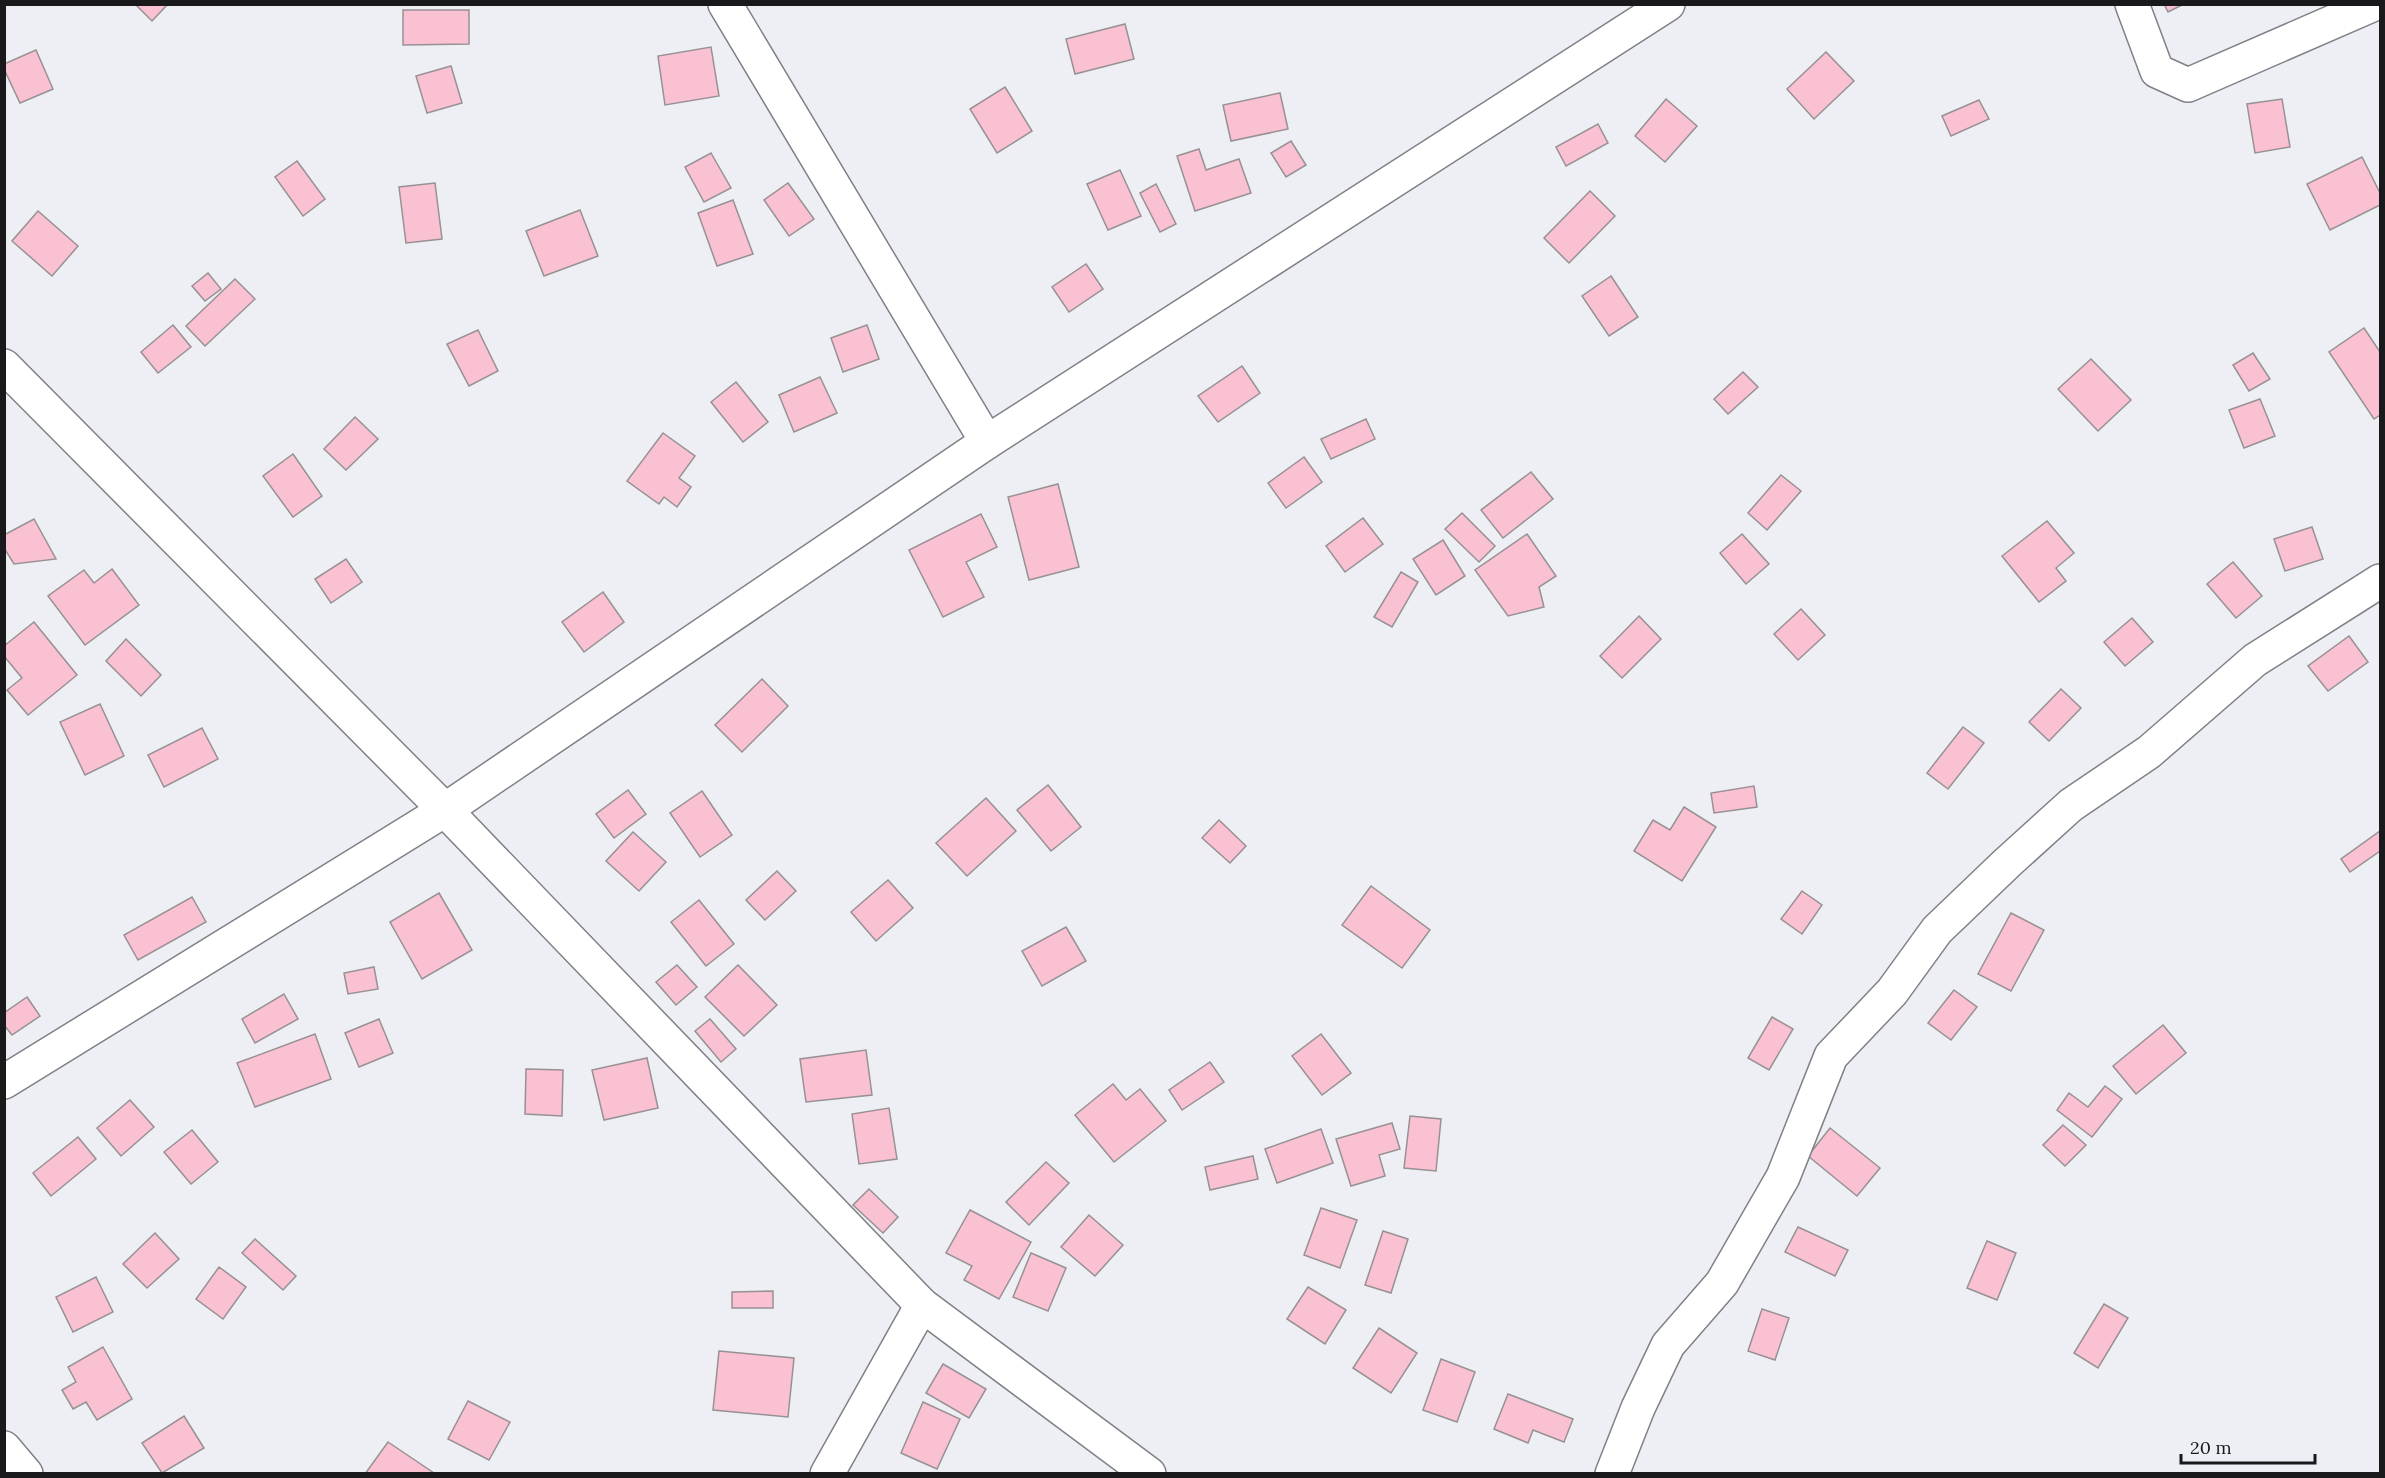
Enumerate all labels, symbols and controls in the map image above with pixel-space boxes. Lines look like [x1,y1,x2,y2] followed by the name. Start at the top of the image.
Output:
[2181,1427,2314,1465] scale bar
[2190,1436,2232,1459] text: 20 m

